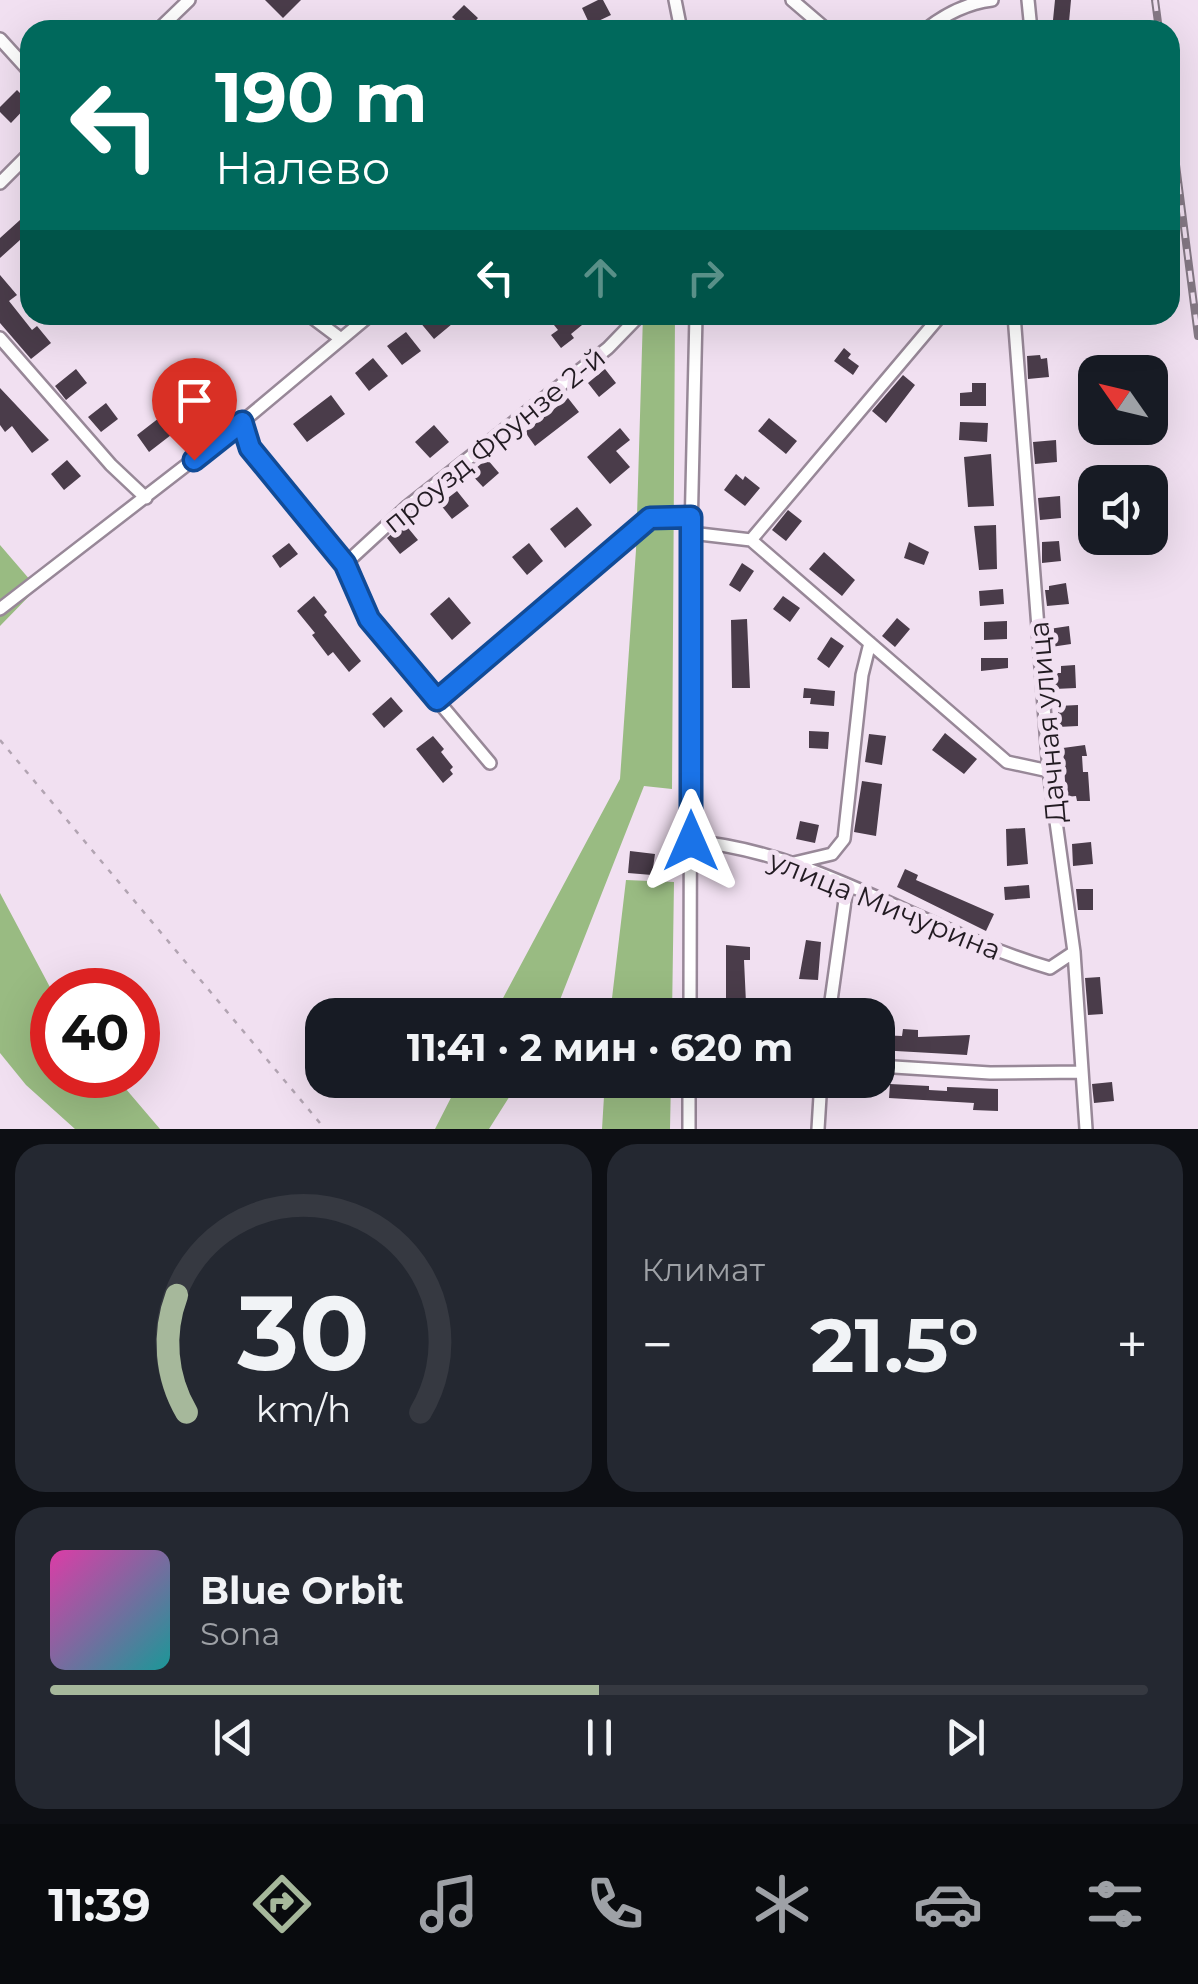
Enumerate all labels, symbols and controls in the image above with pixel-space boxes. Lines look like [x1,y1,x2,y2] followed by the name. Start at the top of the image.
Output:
[215,54,428,140] text: 190 m
[50,60,180,190] icon: left
[215,140,390,195] text: Налево
[468,250,523,305] icon: left
[573,250,628,305] icon: ahead
[678,250,733,305] icon: right
[376,340,612,540] street label: проузд Фрунзе 2-й
[1078,355,1168,445] north arrow
[1078,355,1168,555] map controls
[152,358,237,461] pin
[167,373,222,428] icon: arrive
[1078,465,1168,555] button: sound
[1021,620,1073,824] street label: Дачная улица
[639,789,743,893] position arrow
[763,843,1006,967] street label: улица Мичурина
[30,968,160,1098] speed limit sign: 40
[407,1024,793,1071] text: 11:41 · 2 мин · 620 m
[642,1250,765,1289] text: Климат
[236,1269,369,1396] text: 30
[810,1299,979,1391] text: 21.5°
[642,1311,673,1378] text: −
[1116,1311,1148,1378] text: +
[256,1387,351,1431] text: km/h
[200,1567,404,1614] text: Blue Orbit
[200,1614,280,1653] text: Sona
[206,1710,261,1765] icon: previous
[572,1710,627,1765] icon: pause
[938,1710,993,1765] icon: next
[247,1869,317,1939] icon: directions
[414,1869,484,1939] icon: music
[580,1869,650,1939] icon: phone
[747,1869,817,1939] icon: climate
[913,1869,983,1939] icon: car
[1080,1869,1150,1939] icon: filters
[48,1877,151,1932] text: 11:39

